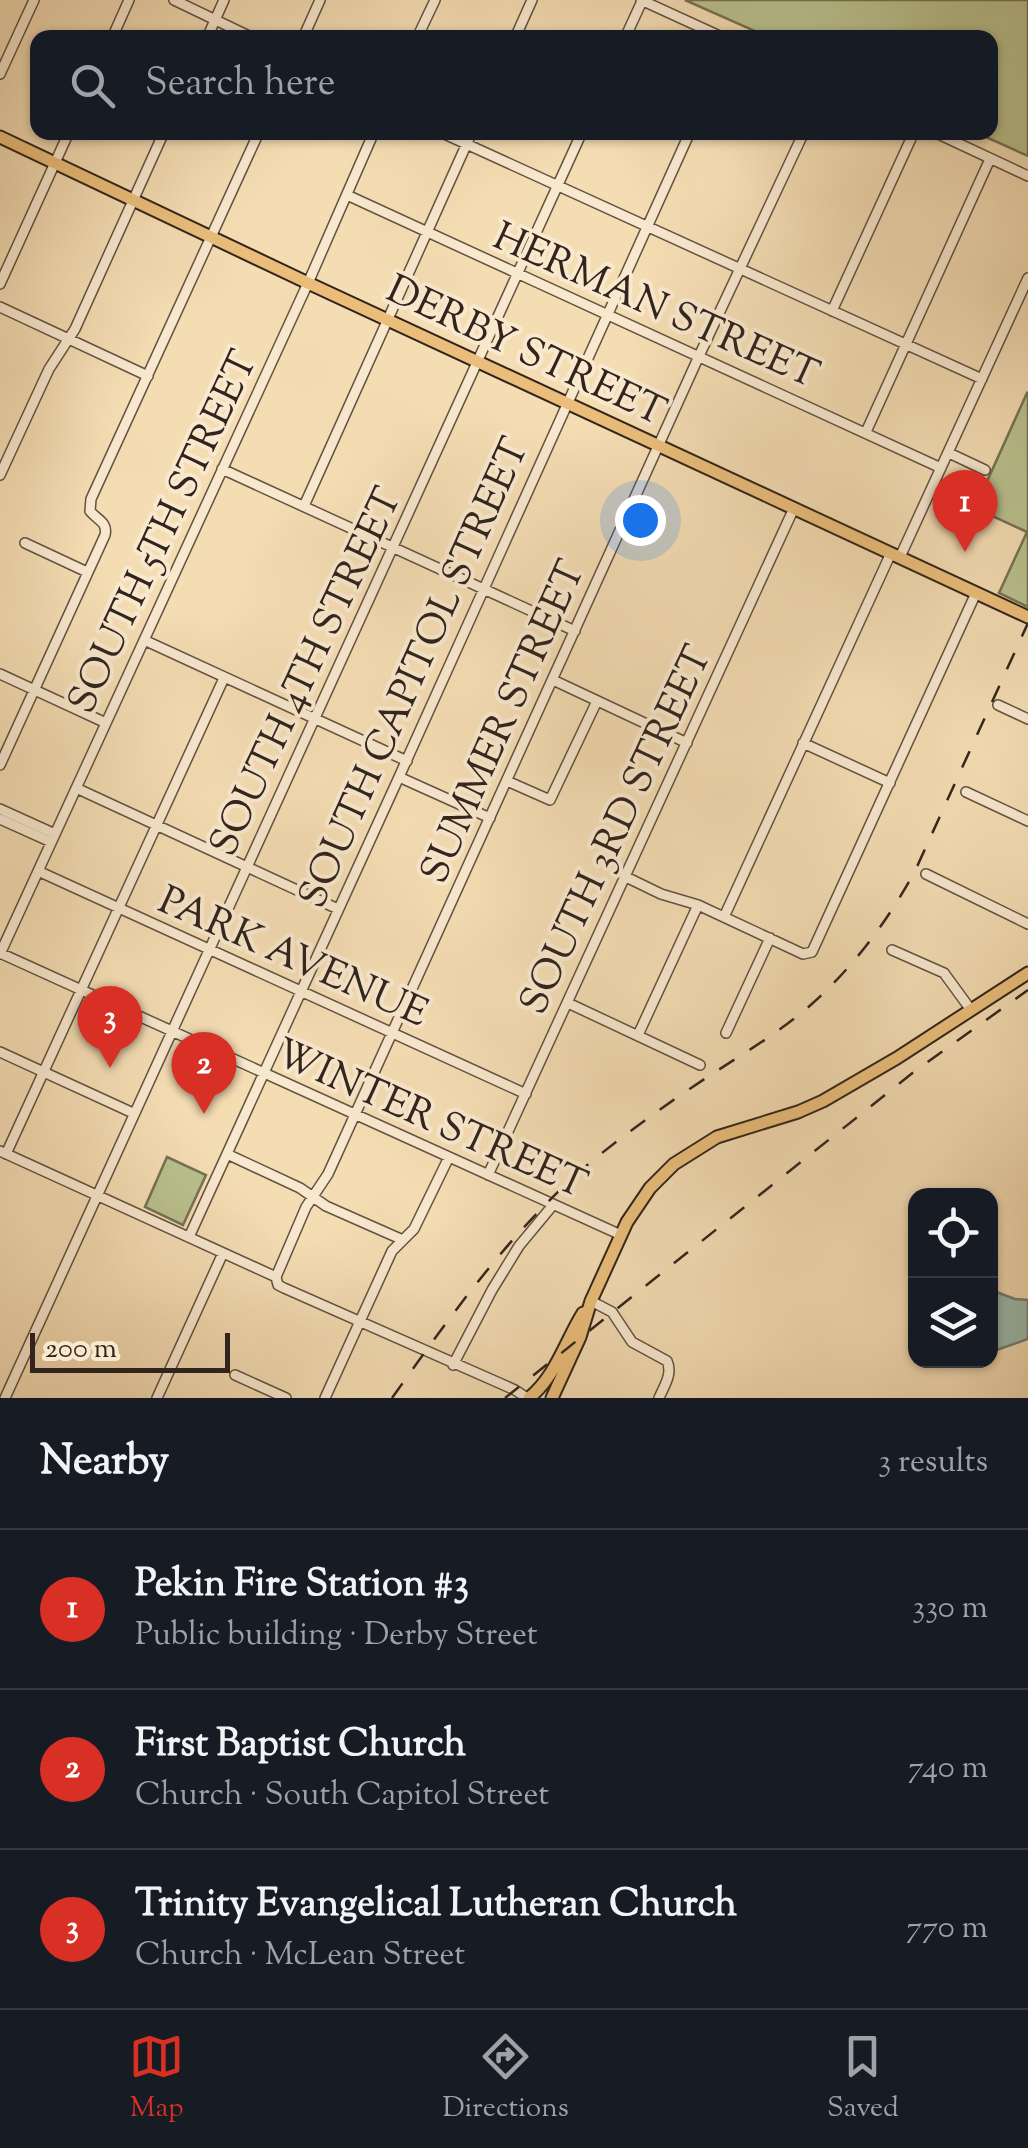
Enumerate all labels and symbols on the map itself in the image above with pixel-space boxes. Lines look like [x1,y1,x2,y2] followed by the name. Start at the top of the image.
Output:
[483,211,827,406] street label: HERMAN STREET
[376,263,674,443] street label: DERBY STREET
[56,342,274,724] street label: SOUTH 5TH STREET
[286,429,546,918] street label: SOUTH CAPITOL STREET
[932,470,998,552] pin: 1
[198,479,419,867] street label: SOUTH 4TH STREET
[615,495,666,546] your location
[408,552,602,894] street label: SUMMER STREET
[508,637,729,1025] street label: SOUTH 3RD STREET
[148,874,436,1044] street label: PARK AVENUE
[78,986,142,1068] pin: 3
[265,1027,595,1215] street label: WINTER STREET
[172,1032,236,1114] pin: 2
[30,1328,230,1372] scale bar

